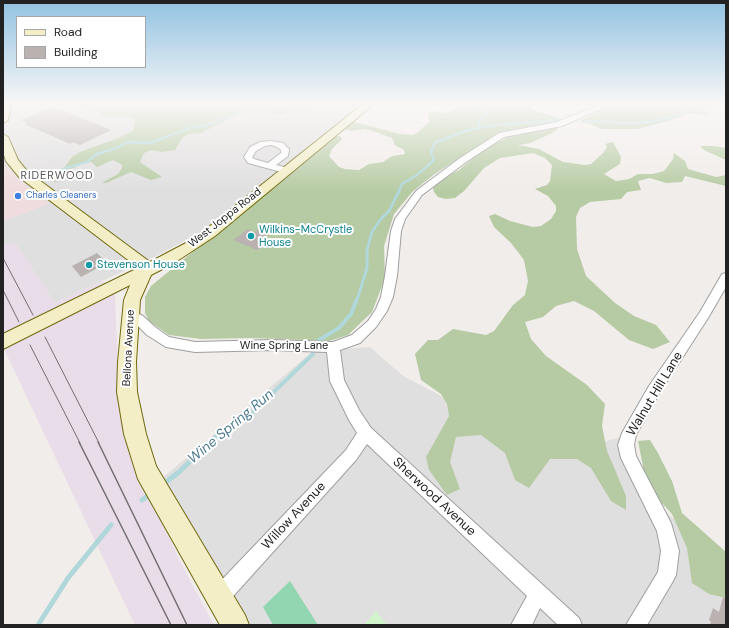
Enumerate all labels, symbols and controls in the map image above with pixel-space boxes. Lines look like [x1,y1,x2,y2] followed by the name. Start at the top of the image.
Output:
[16,16,146,68] legend
[54,24,82,40] text: Road
[54,44,98,60] text: Building
[20,169,94,183] district label: RIDERWOOD
[186,185,264,251] street label: West Joppa Road
[13,191,23,201] marker: Charles Cleaners
[26,191,96,201] place label: Charles Cleaners
[259,223,352,249] place label: Wilkins-McCrystle House
[246,231,256,241] marker: Wilkins-McCrystle House
[97,258,185,272] place label: Stevenson House
[84,260,94,270] marker: Stevenson House
[120,309,138,387] street label: Bellona Avenue
[240,339,328,353] street label: Wine Spring Lane
[624,349,686,439] street label: Walnut Hill Lane
[185,386,277,468] water label: Wine Spring Run
[389,454,479,540] street label: Sherwood Avenue
[259,479,329,553] street label: Willow Avenue

